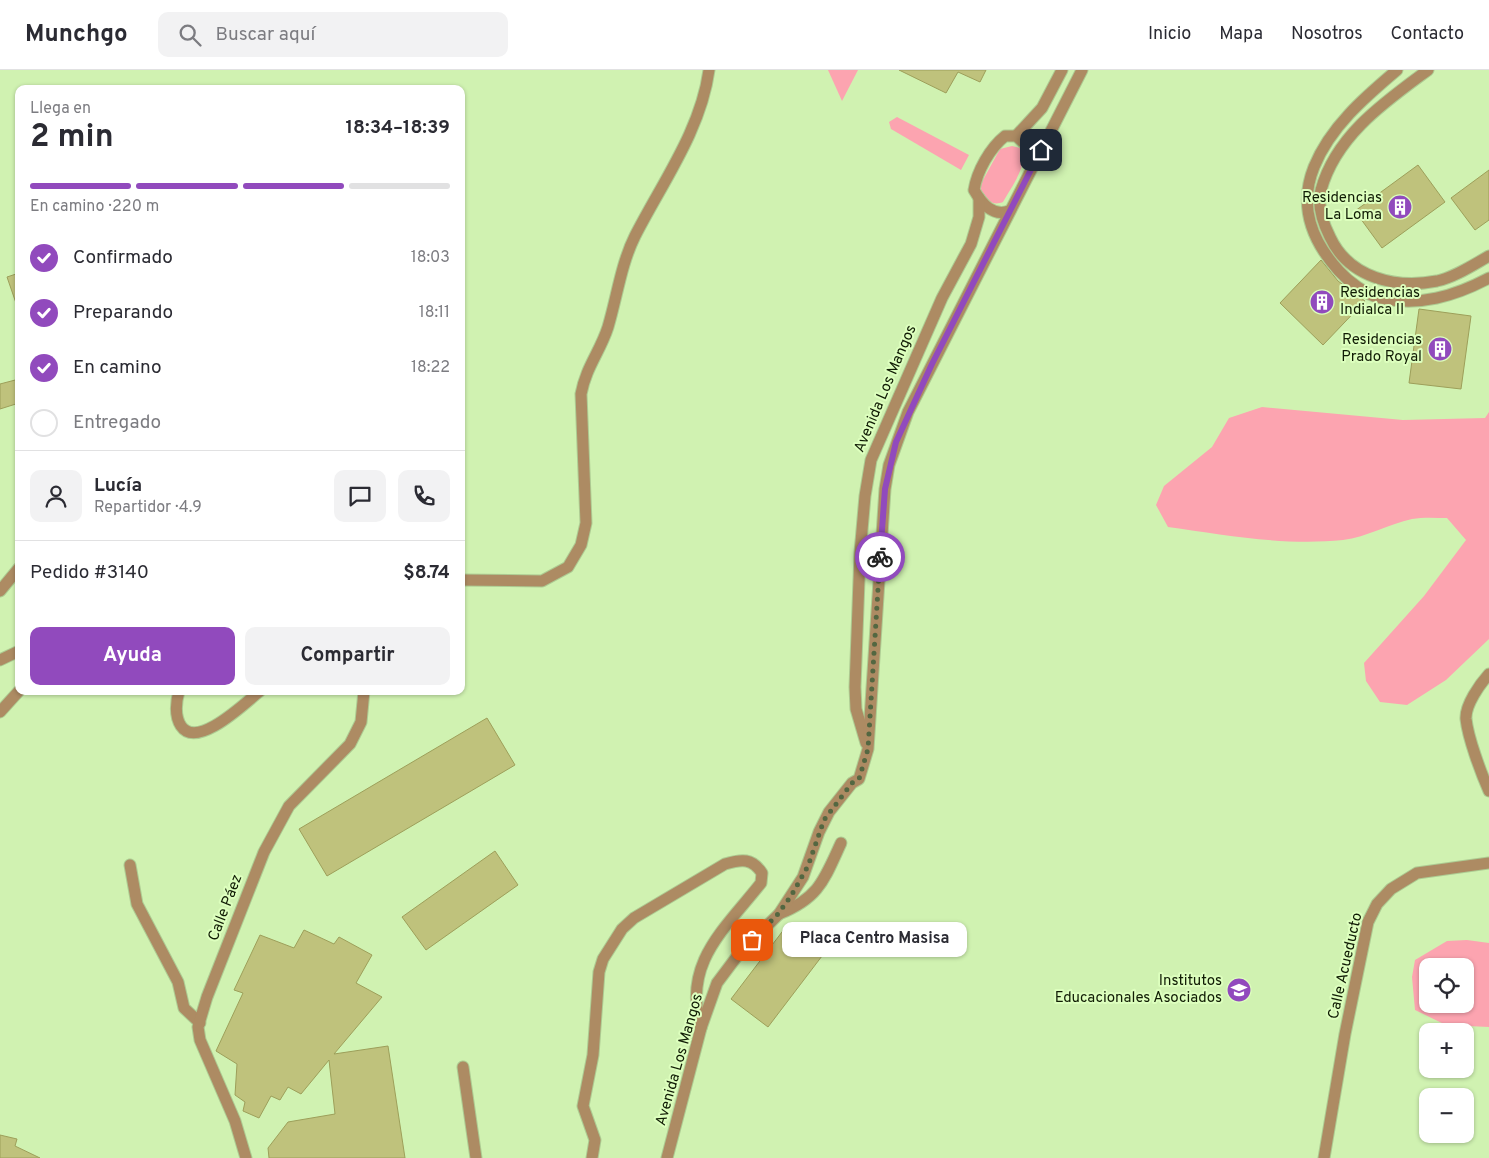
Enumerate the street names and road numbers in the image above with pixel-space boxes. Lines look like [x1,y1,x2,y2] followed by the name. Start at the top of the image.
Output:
[851,322,921,456] street label: Avenida Los Mangos
[205,872,247,944] street label: Calle Páez
[1325,911,1367,1021] street label: Calle Acueducto
[652,992,708,1128] street label: Avenida Los Mangos

